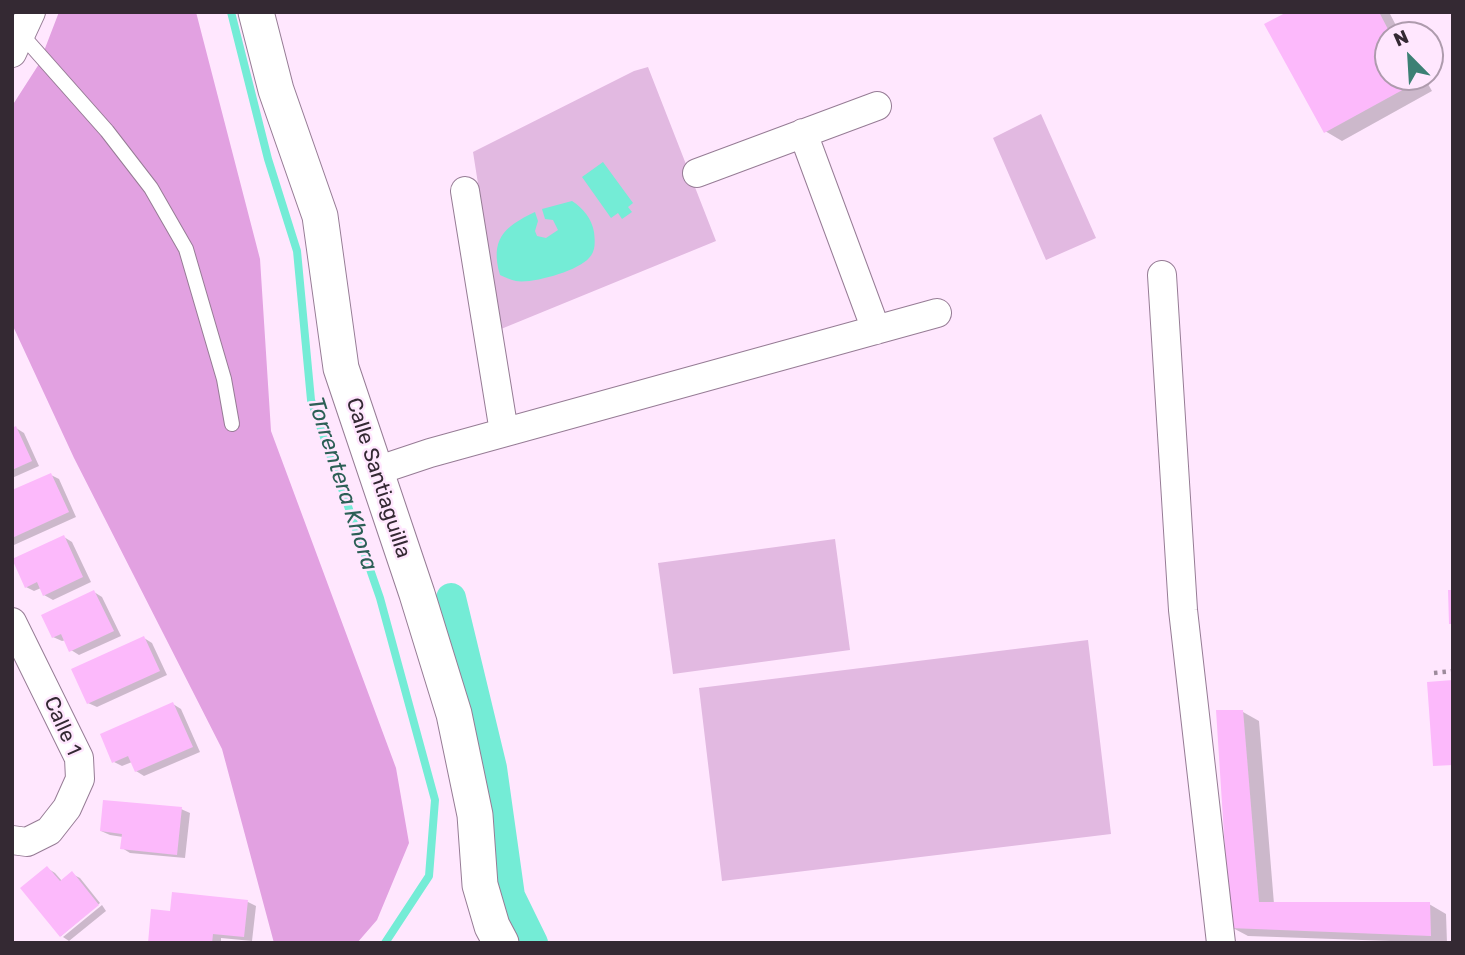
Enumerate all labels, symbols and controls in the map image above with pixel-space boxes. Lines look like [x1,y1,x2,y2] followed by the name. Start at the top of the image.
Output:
[1374,21,1444,91] north arrow
[1390,25,1412,51] text: N
[301,394,383,574] water label: Torrentera Khora
[340,395,416,561] street label: Calle Santiaguilla
[38,693,86,759] street label: Calle 1

